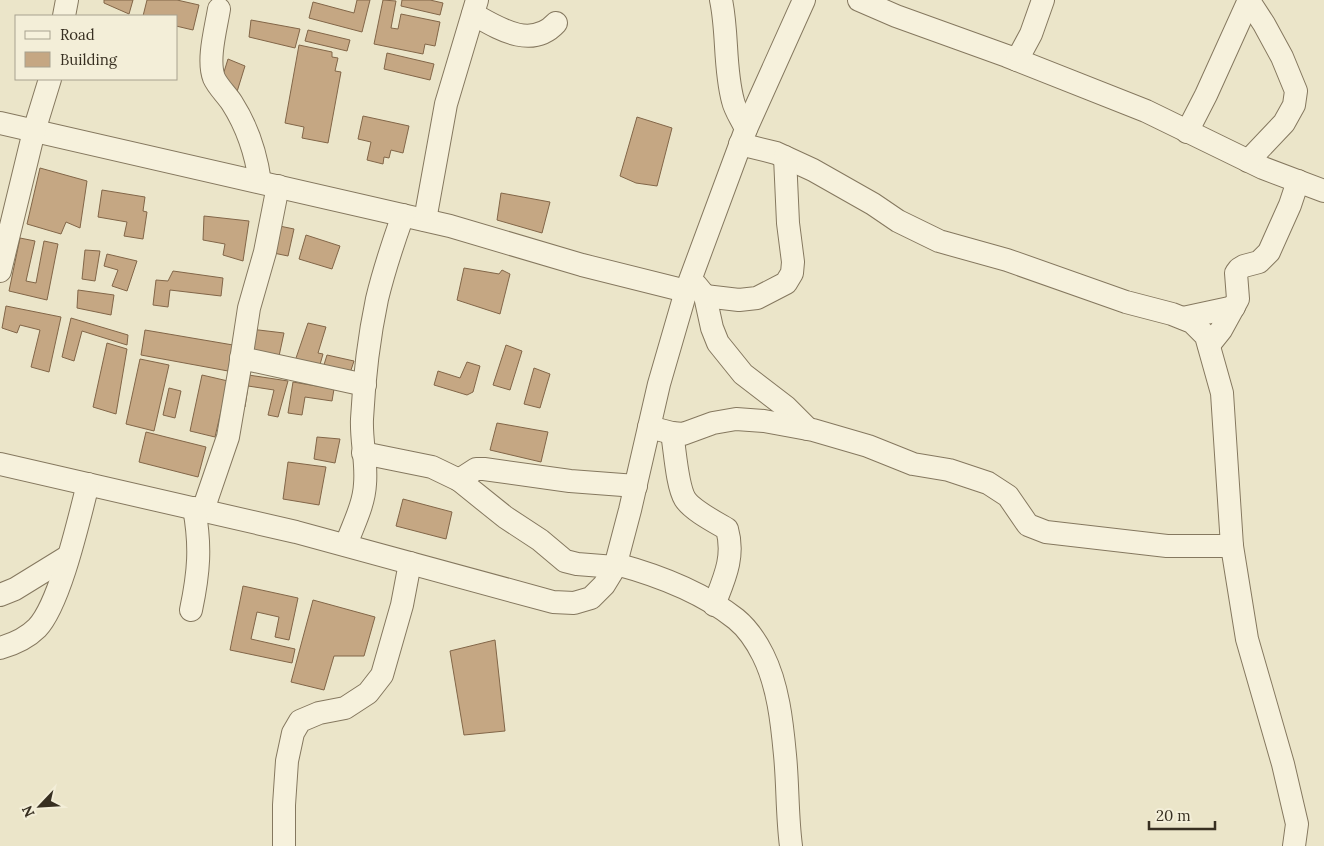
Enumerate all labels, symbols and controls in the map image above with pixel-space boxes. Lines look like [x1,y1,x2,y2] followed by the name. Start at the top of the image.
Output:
[15,15,178,80] legend
[60,25,95,44] text: Road
[60,50,118,69] text: Building
[15,781,65,831] north arrow
[1149,798,1215,830] scale bar
[18,803,39,820] text: N
[1156,806,1191,825] text: 20 m

